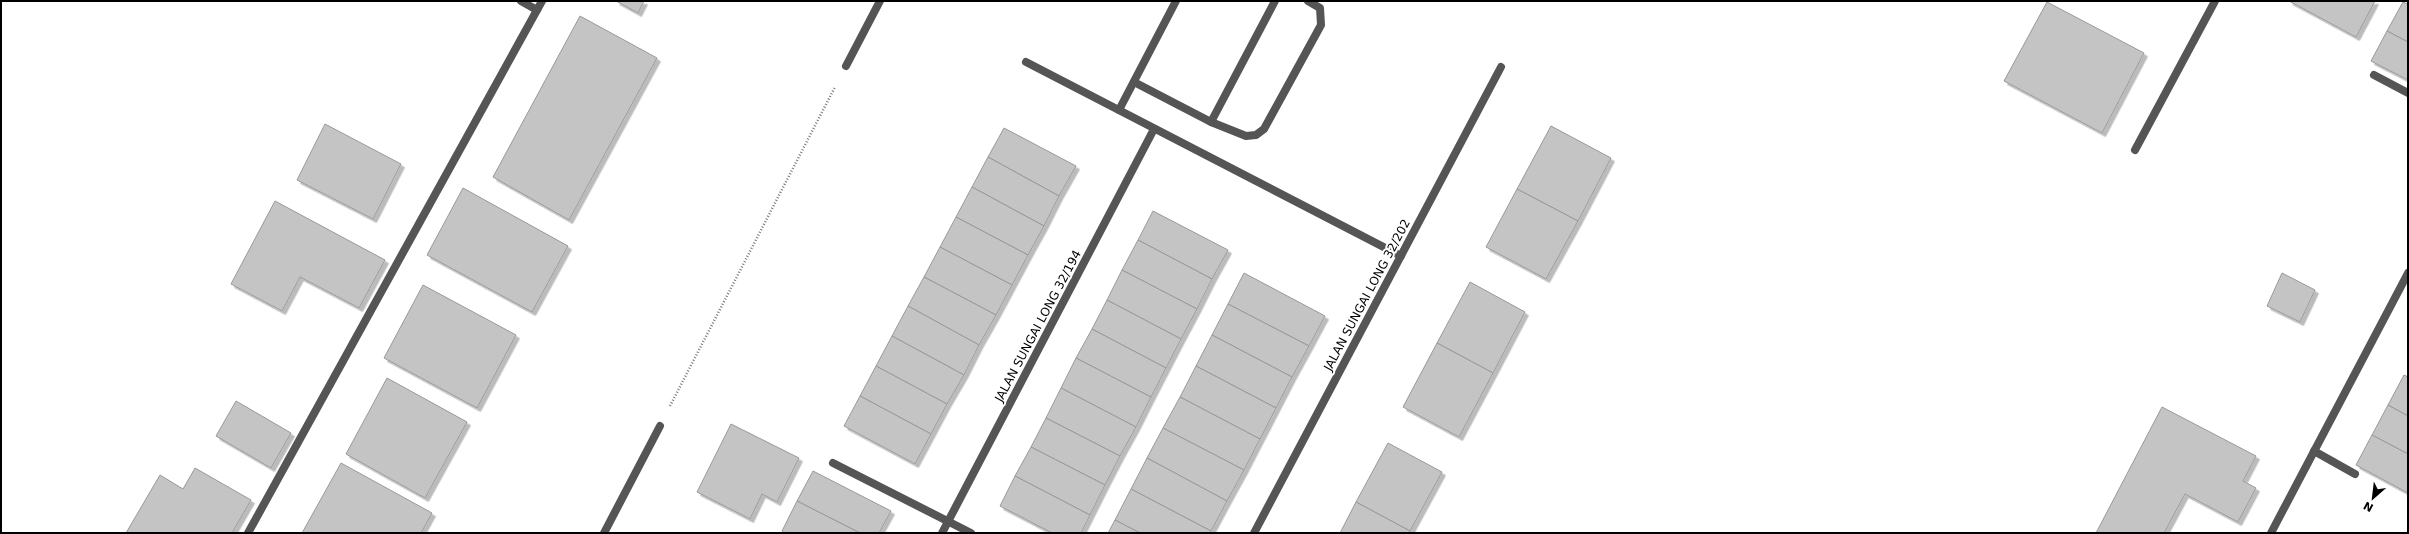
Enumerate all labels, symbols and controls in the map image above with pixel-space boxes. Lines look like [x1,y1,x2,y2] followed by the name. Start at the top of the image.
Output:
[1321,217,1413,374] street label: JALAN SUNGAI LONG 32/202
[992,248,1084,405] street label: JALAN SUNGAI LONG 32/194
[2353,478,2393,518] north arrow
[2361,498,2376,514] text: N

